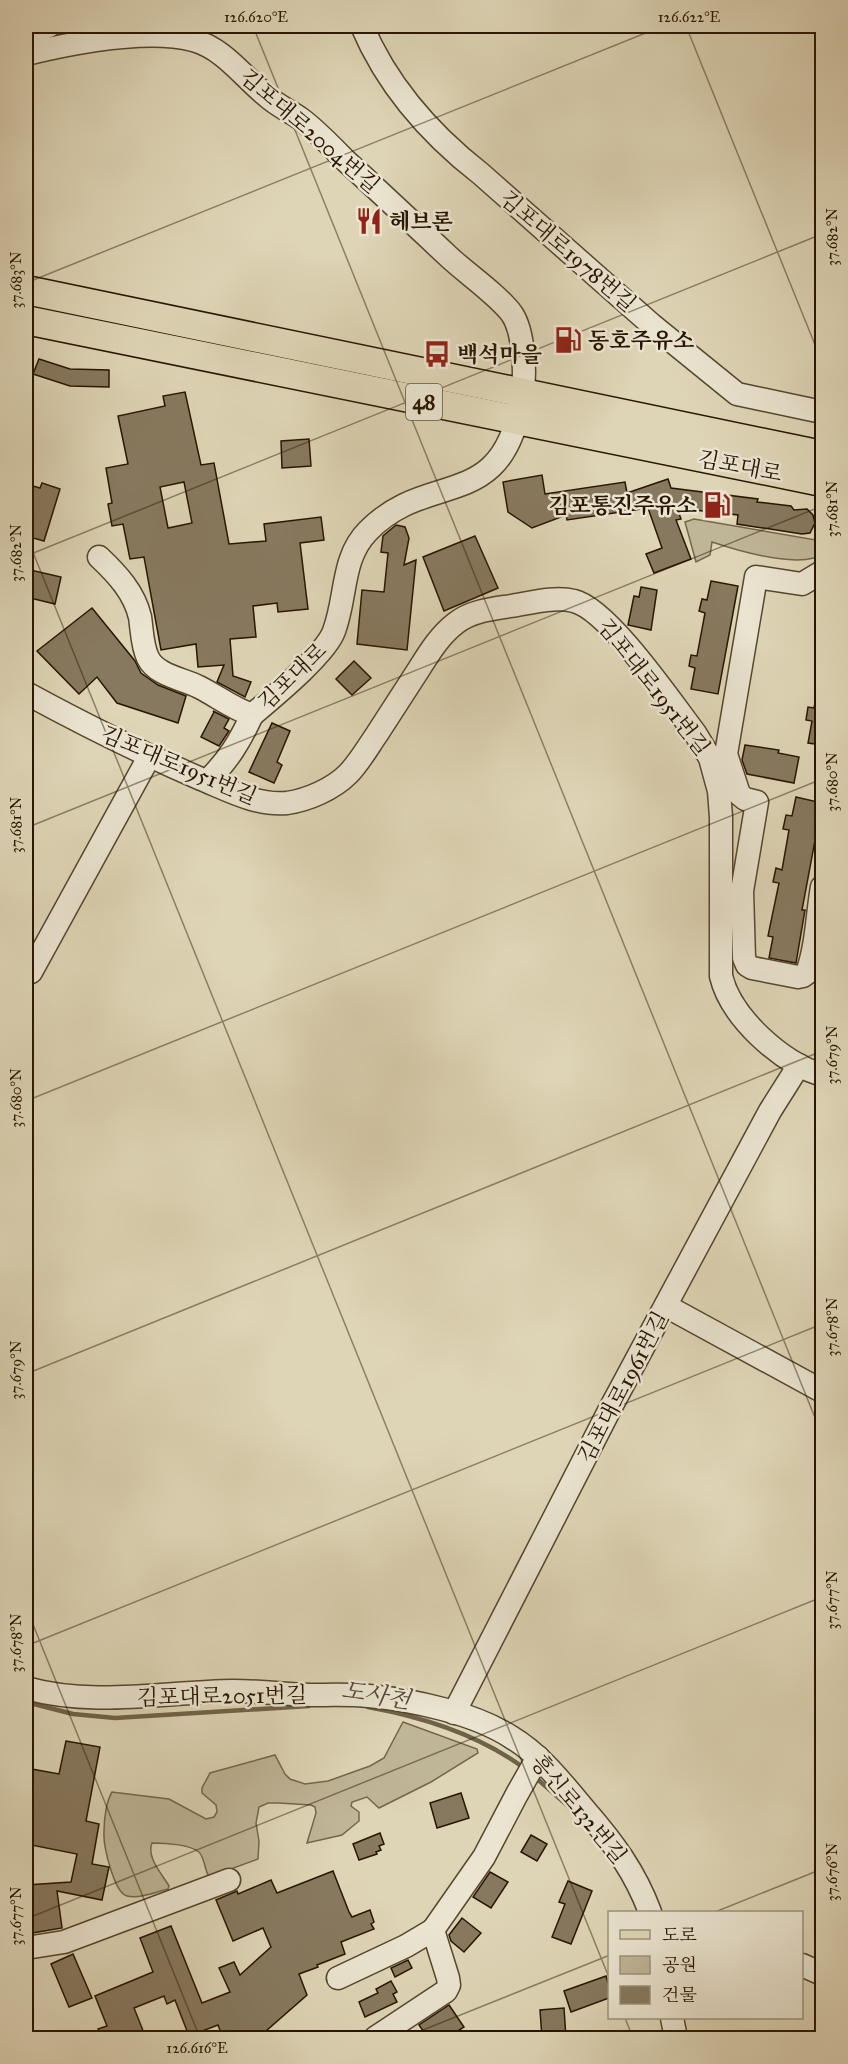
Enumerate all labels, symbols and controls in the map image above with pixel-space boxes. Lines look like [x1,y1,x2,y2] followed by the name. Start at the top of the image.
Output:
[224,8,288,26] text: 126.620°E
[658,8,721,26] text: 126.622°E
[235,63,385,199] street label: 김포대로2004번길
[494,185,642,317] street label: 김포대로1978번길
[354,206,384,236] restaurant icon: 헤브론
[389,208,453,235] place label: 헤브론
[823,208,841,266] text: 37.682°N
[7,251,25,308] text: 37.683°N
[553,325,583,355] fuel station icon: 동호주유소
[588,327,694,354] place label: 동호주유소
[422,339,452,369] bus stop icon: 백석마을
[457,341,542,368] place label: 백석마을
[406,384,442,420] road number: 48
[696,445,784,487] street label: 김포대로
[823,480,841,537] text: 37.681°N
[702,490,732,520] fuel station icon: 김포통진주유소
[548,492,697,519] place label: 김포통진주유소
[7,524,25,582] text: 37.682°N
[592,613,716,761] street label: 김포대로1951번길
[252,637,332,715] street label: 김포대로
[97,720,261,810] street label: 김포대로1951번길
[823,752,841,812] text: 37.680°N
[7,796,25,853] text: 37.681°N
[823,1025,841,1084] text: 37.679°N
[7,1068,25,1128] text: 37.680°N
[823,1297,841,1356] text: 37.678°N
[572,1307,674,1467] street label: 김포대로1961번길
[7,1340,25,1399] text: 37.679°N
[823,1570,841,1629] text: 37.677°N
[7,1613,25,1672] text: 37.678°N
[339,1675,414,1716] water label: 도사천
[137,1681,307,1711] street label: 김포대로2051번길
[525,1749,633,1869] street label: 흥신로132번길
[823,1843,841,1901] text: 37.676°N
[7,1886,25,1945] text: 37.677°N
[608,1911,803,2019] legend
[662,1924,697,1946] text: 도로
[662,1954,697,1976] text: 공원
[662,1984,697,2006] text: 건물
[166,2039,228,2057] text: 126.616°E

